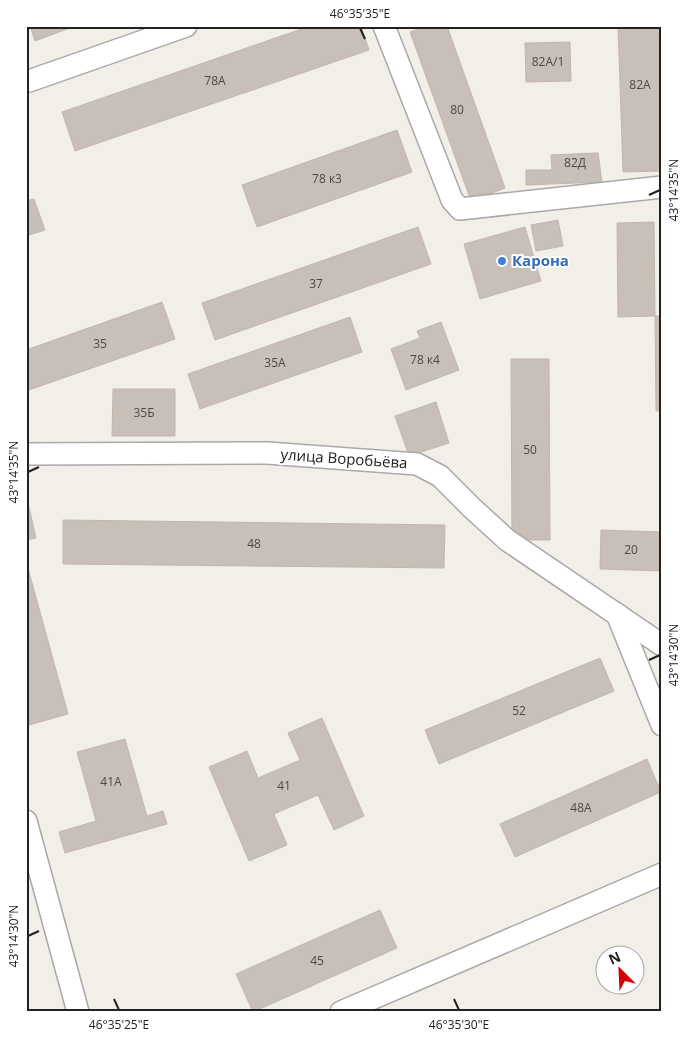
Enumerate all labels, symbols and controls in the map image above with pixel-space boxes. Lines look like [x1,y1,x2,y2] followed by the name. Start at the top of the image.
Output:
[330,5,390,22] text: 46°35'35"E
[532,53,564,70] house number: 82А/1
[204,72,226,89] house number: 78А
[629,76,651,93] house number: 82А
[450,101,464,118] house number: 80
[564,154,586,171] house number: 82Д
[665,159,682,221] text: 43°14'35"N
[312,170,342,187] house number: 78 к3
[512,250,569,270] place label: Карона
[496,255,508,267] marker: Карона
[309,275,323,292] house number: 37
[93,335,107,352] house number: 35
[410,351,440,368] house number: 78 к4
[264,354,286,371] house number: 35А
[133,404,155,421] house number: 35Б
[5,441,22,503] text: 43°14'35"N
[523,441,537,458] house number: 50
[280,444,408,472] street label: улица Воробьёва
[247,535,261,552] house number: 48
[624,541,638,558] house number: 20
[665,624,682,686] text: 43°14'30"N
[512,702,526,719] house number: 52
[100,773,122,790] house number: 41А
[277,777,291,794] house number: 41
[570,799,592,816] house number: 48А
[5,905,22,967] text: 43°14'30"N
[596,946,646,996] north arrow
[605,947,624,969] text: N
[310,952,324,969] house number: 45
[89,1016,149,1033] text: 46°35'25"E
[429,1016,489,1033] text: 46°35'30"E

